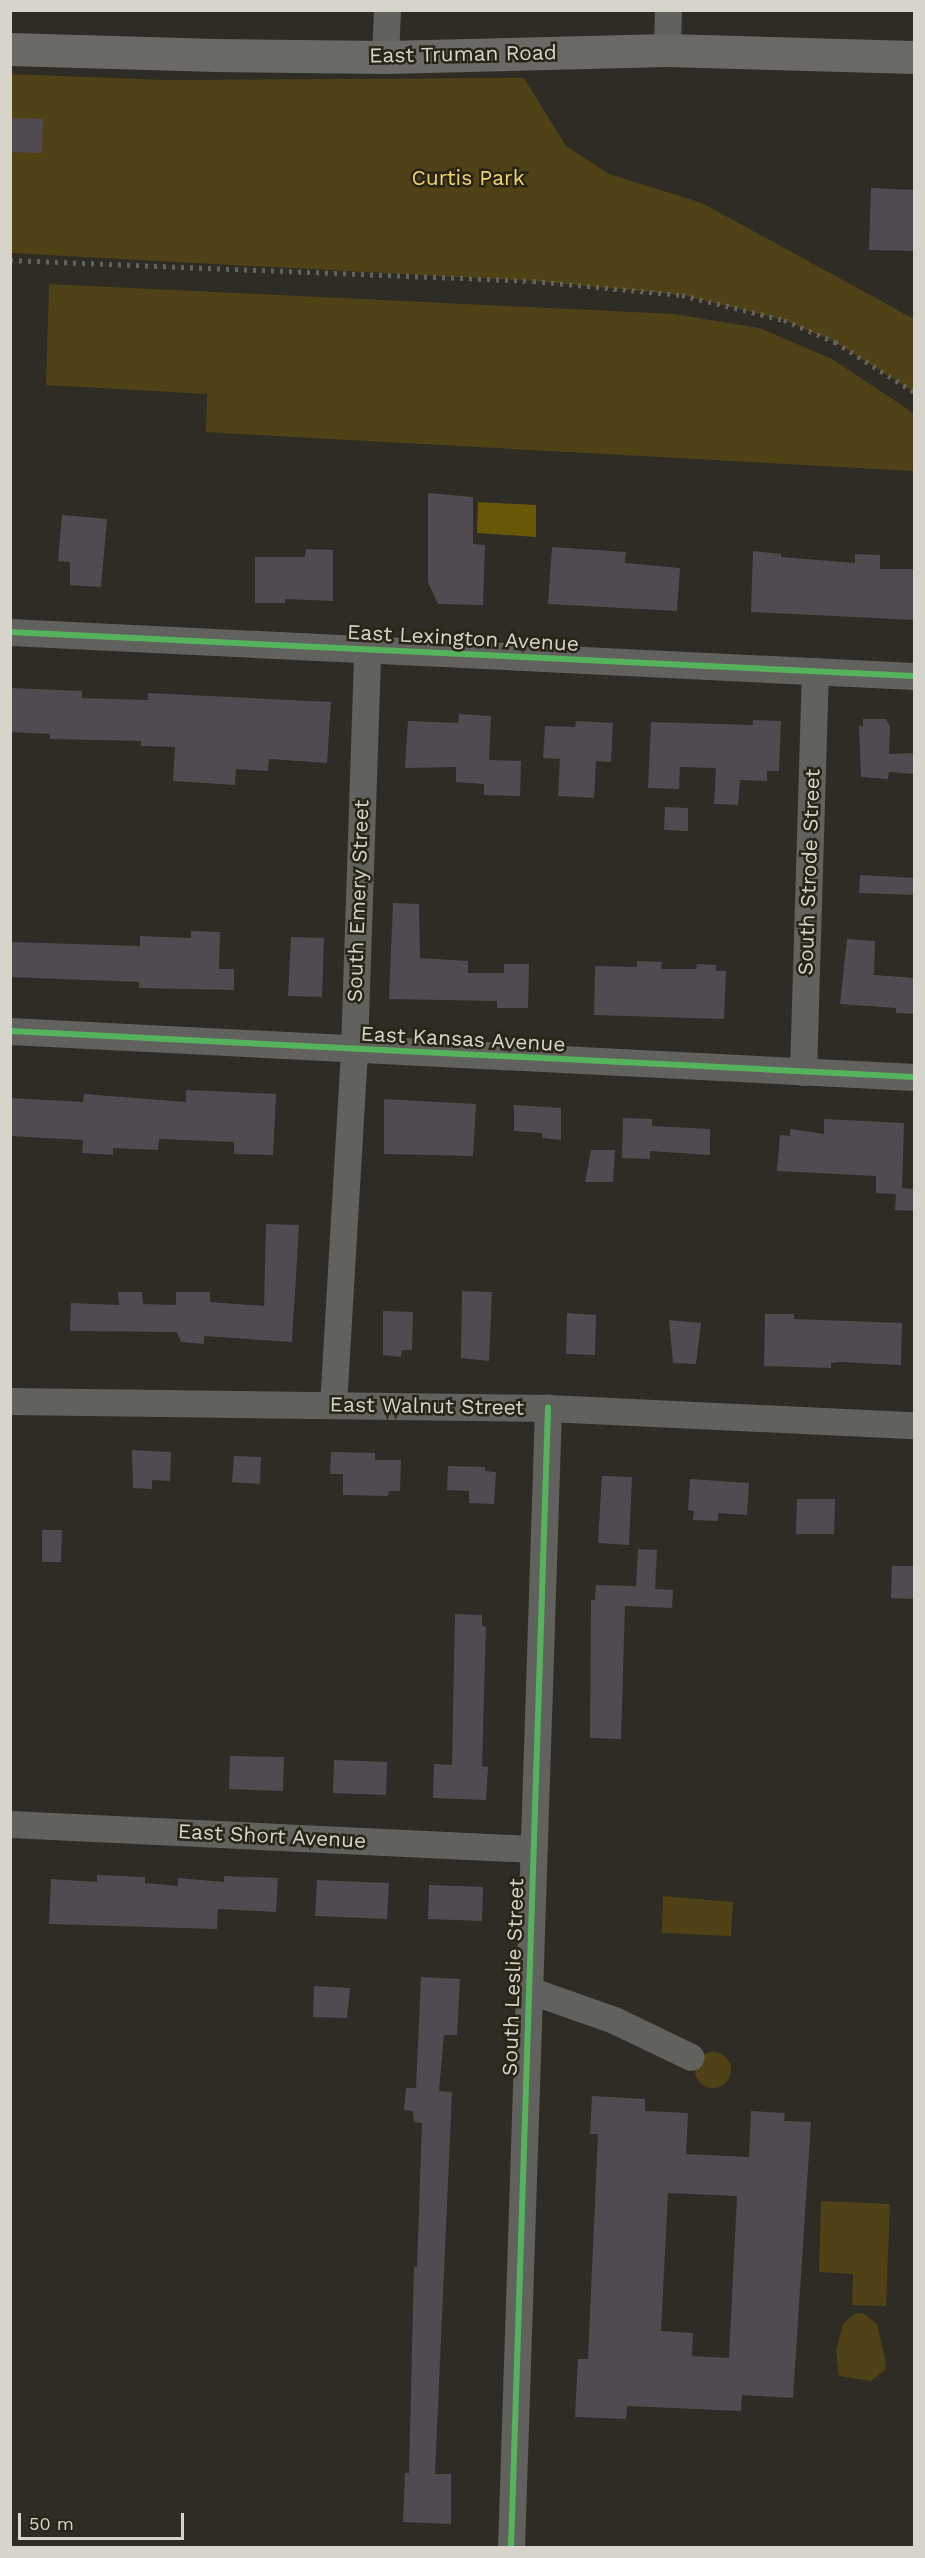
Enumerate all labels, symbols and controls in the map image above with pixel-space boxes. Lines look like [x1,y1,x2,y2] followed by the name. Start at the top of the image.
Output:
[369,40,557,68] street label: East Truman Road
[411,165,525,191] park label: Curtis Park
[346,619,580,657] street label: East Lexington Avenue
[793,768,825,976] street label: South Strode Street
[342,799,374,1003] street label: South Emery Street
[359,1021,567,1057] street label: East Kansas Avenue
[329,1392,525,1420] street label: East Walnut Street
[177,1818,367,1854] street label: East Short Avenue
[497,1878,529,2076] street label: South Leslie Street
[21,2501,188,2539] scale bar
[29,2513,74,2534] text: 50 m

